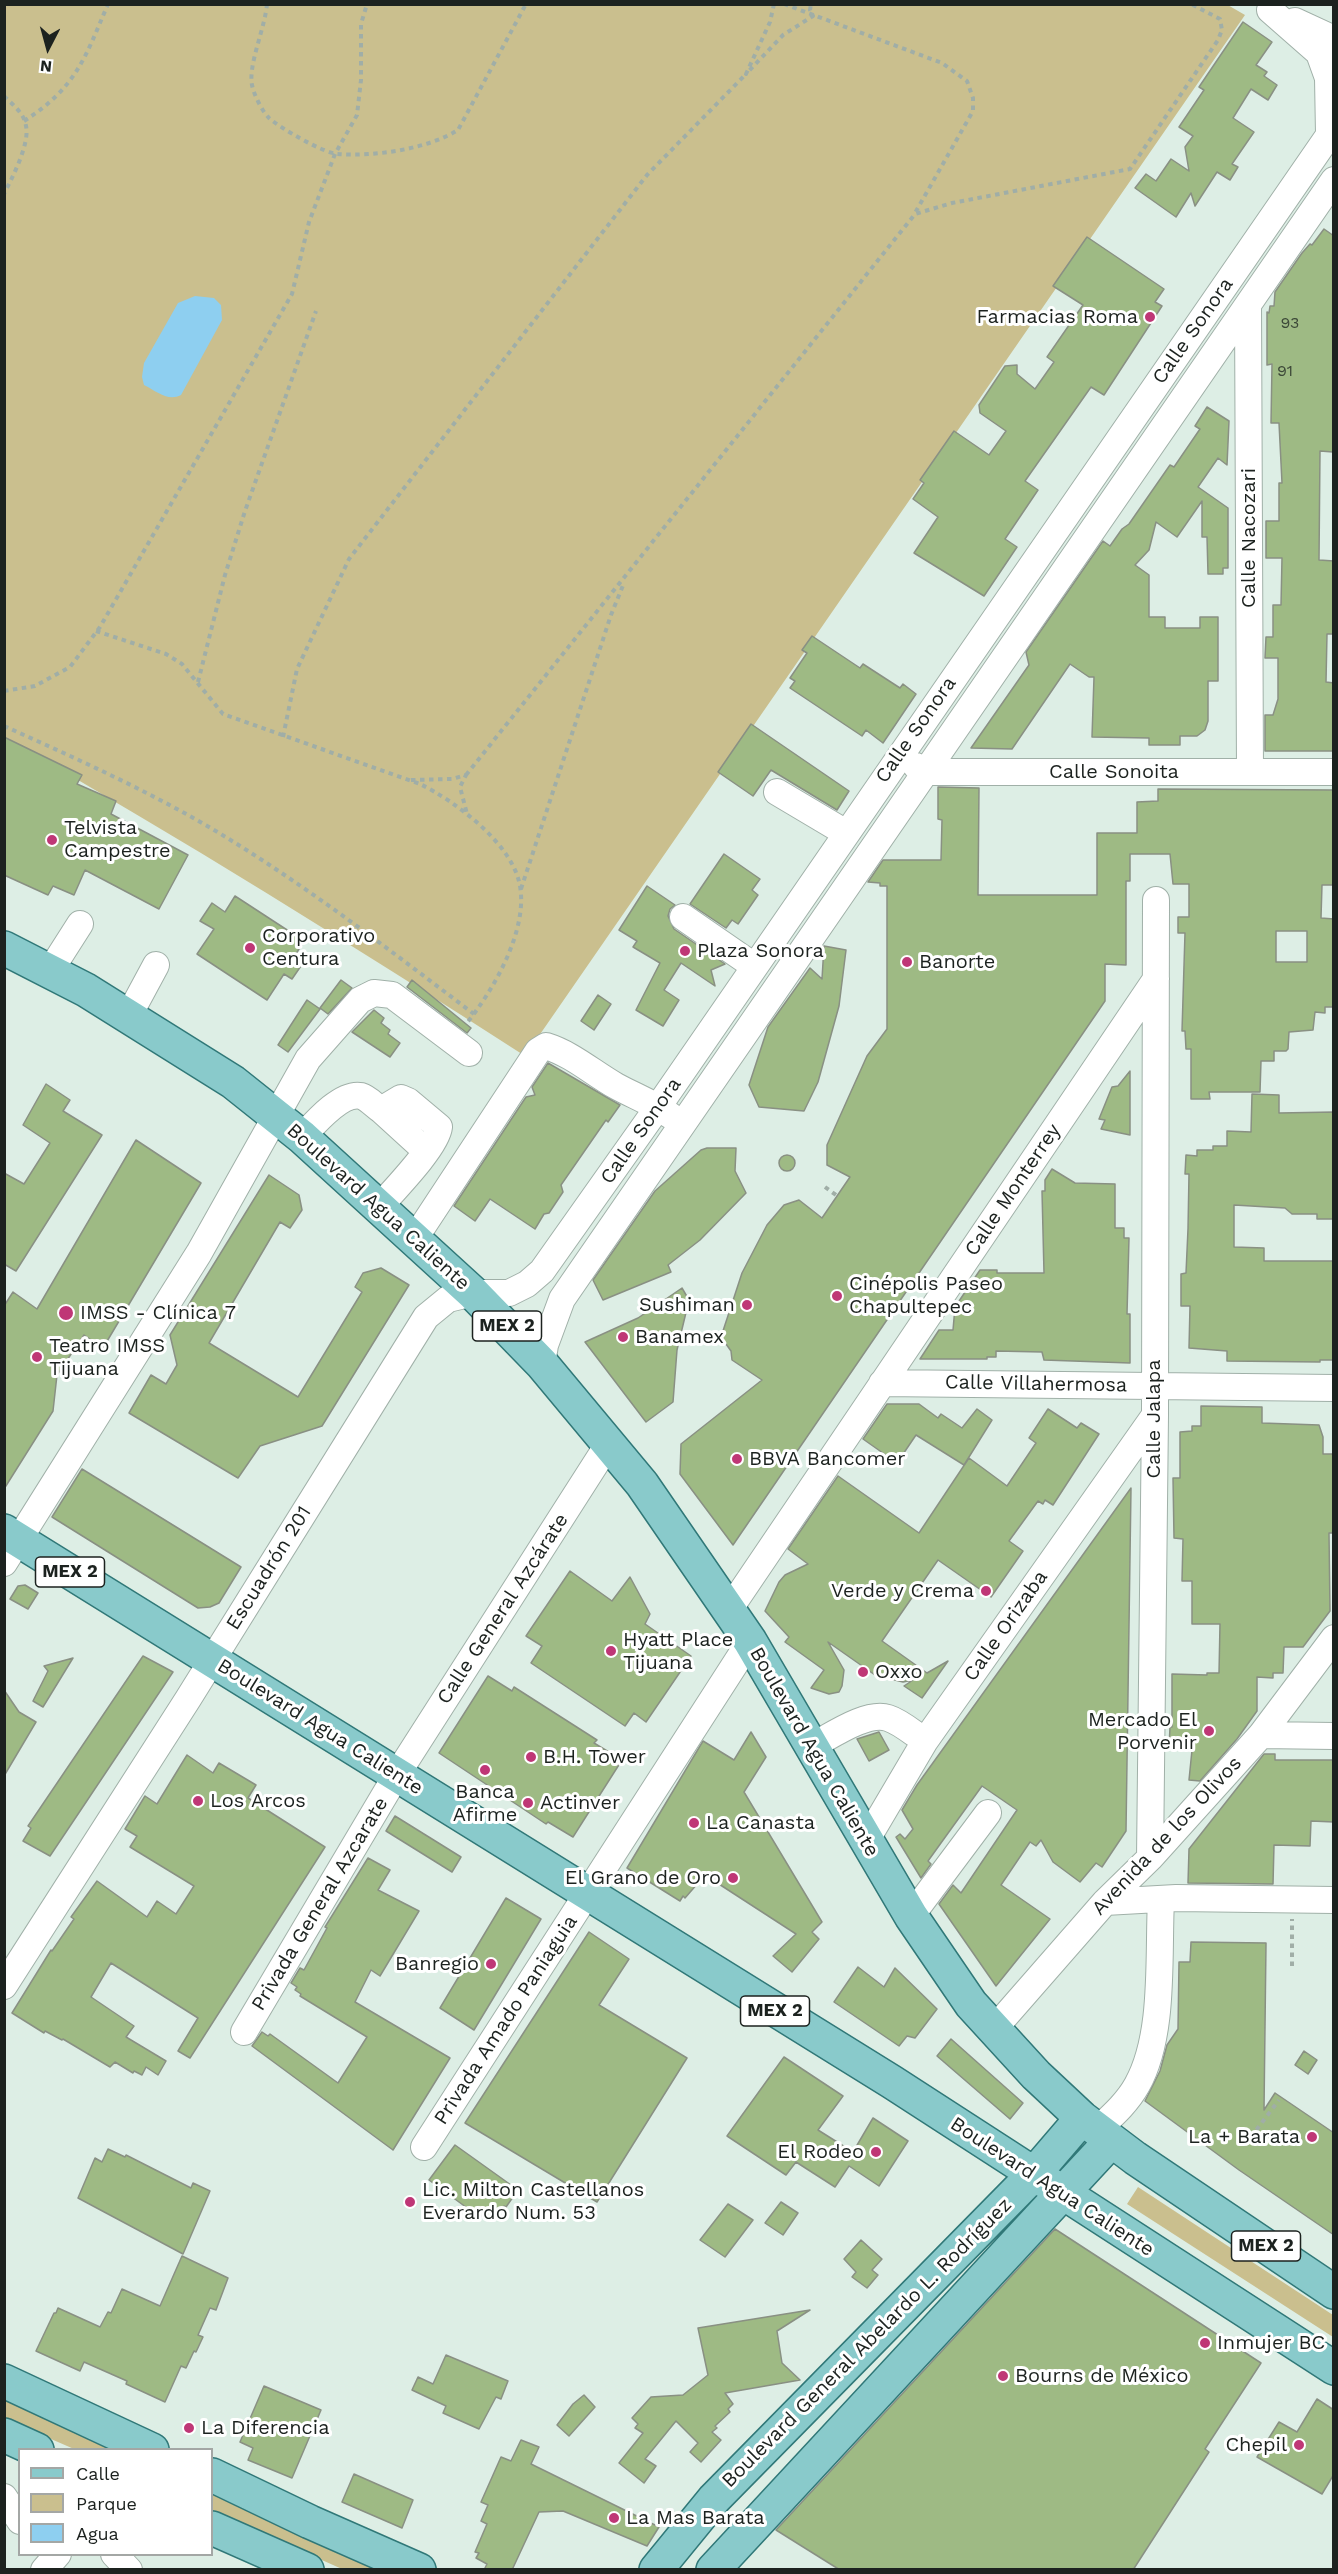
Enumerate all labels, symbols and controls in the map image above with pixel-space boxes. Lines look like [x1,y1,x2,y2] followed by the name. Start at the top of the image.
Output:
[18,18,78,78] north arrow
[39,56,53,76] text: N
[1148,273,1238,389] street label: Calle Sonora
[976,305,1138,329] place label: Farmacias Roma
[1143,310,1157,324] marker: Farmacias Roma
[1281,313,1299,333] house number: 93
[1277,361,1293,381] house number: 91
[1237,468,1261,608] street label: Calle Nacozari
[871,672,961,788] street label: Calle Sonora
[1049,760,1179,784] street label: Calle Sonoita
[64,816,170,863] place label: Telvista Campestre
[45,833,59,847] marker: Telvista Campestre
[262,924,375,971] place label: Corporativo Centura
[697,939,824,963] place label: Plaza Sonora
[243,941,257,955] marker: Corporativo Centura
[678,944,692,958] marker: Plaza Sonora
[919,950,995,974] place label: Banorte
[900,955,914,969] marker: Banorte
[596,1073,686,1189] street label: Calle Sonora
[282,1118,474,1296] street label: Boulevard Agua Caliente
[960,1119,1066,1261] street label: Calle Monterrey
[849,1272,1003,1319] place label: Cinépolis Paseo Chapultepec
[830,1289,844,1303] marker: Cinépolis Paseo Chapultepec
[639,1293,735,1317] place label: Sushiman
[740,1298,754,1312] marker: Sushiman
[80,1301,236,1325] place label: IMSS - Clínica 7
[57,1304,75,1322] marker: IMSS - Clínica 7
[472,1311,542,1341] road number: MEX 2
[635,1325,724,1349] place label: Banamex
[616,1330,630,1344] marker: Banamex
[49,1334,165,1381] place label: Teatro IMSS Tijuana
[30,1350,44,1364] marker: Teatro IMSS Tijuana
[1142,1359,1166,1479] street label: Calle Jalapa
[945,1370,1127,1398] street label: Calle Villahermosa
[749,1447,905,1471] place label: BBVA Bancomer
[730,1452,744,1466] marker: BBVA Bancomer
[221,1502,317,1634] street label: Escuadrón 201
[432,1509,574,1709] street label: Calle General Azcárate
[36,1557,104,1587] road number: MEX 2
[959,1566,1053,1686] street label: Calle Orizaba
[831,1579,974,1603] place label: Verde y Crema
[979,1584,993,1598] marker: Verde y Crema
[623,1628,733,1675] place label: Hyatt Place Tijuana
[744,1643,884,1861] street label: Boulevard Agua Caliente
[604,1644,618,1658] marker: Hyatt Place Tijuana
[213,1654,427,1800] street label: Boulevard Agua Caliente
[875,1660,923,1684] place label: Oxxo
[856,1665,870,1679] marker: Oxxo
[1088,1708,1197,1755] place label: Mercado El Porvenir
[1202,1724,1216,1738] marker: Mercado El Porvenir
[543,1745,646,1769] place label: B.H. Tower
[524,1750,538,1764] marker: B.H. Tower
[1087,1752,1247,1920] street label: Avenida de los Olivos
[478,1763,492,1777] marker: Banca Afirme
[453,1780,517,1827] place label: Banca Afirme
[210,1789,306,1813] place label: Los Arcos
[540,1791,620,1815] place label: Actinver
[247,1793,393,2015] street label: Privada General Azcarate
[191,1794,205,1808] marker: Los Arcos
[521,1796,535,1810] marker: Actinver
[706,1811,815,1835] place label: La Canasta
[687,1816,701,1830] marker: La Canasta
[565,1866,721,1890] place label: El Grano de Oro
[726,1871,740,1885] marker: El Grano de Oro
[429,1911,583,2129] street label: Privada Amado Paniaguia
[395,1952,479,1976] place label: Banregio
[484,1957,498,1971] marker: Banregio
[740,1996,810,2026] road number: MEX 2
[946,2112,1158,2262] street label: Boulevard Agua Caliente
[1188,2125,1300,2149] place label: La + Barata
[1305,2130,1319,2144] marker: La + Barata
[777,2140,864,2164] place label: El Rodeo
[869,2145,883,2159] marker: El Rodeo
[422,2178,644,2225] place label: Lic. Milton Castellanos Everardo Num. 53
[717,2193,1017,2493] street label: Boulevard General Abelardo L. Rodríguez
[403,2195,417,2209] marker: Lic. Milton Castellanos Everardo Num. 53
[1232,2231,1300,2261] road number: MEX 2
[1217,2331,1325,2355] place label: Inmujer BC
[1198,2336,1212,2350] marker: Inmujer BC
[1015,2364,1188,2388] place label: Bourns de México
[996,2369,1010,2383] marker: Bourns de México
[201,2416,329,2440] place label: La Diferencia
[182,2421,196,2435] marker: La Diferencia
[1225,2433,1287,2457] place label: Chepil
[1292,2438,1306,2452] marker: Chepil
[18,2448,213,2556] legend
[76,2463,120,2484] text: Calle
[76,2493,137,2514] text: Parque
[626,2506,765,2530] place label: La Mas Barata
[607,2511,621,2525] marker: La Mas Barata
[76,2523,119,2544] text: Agua

